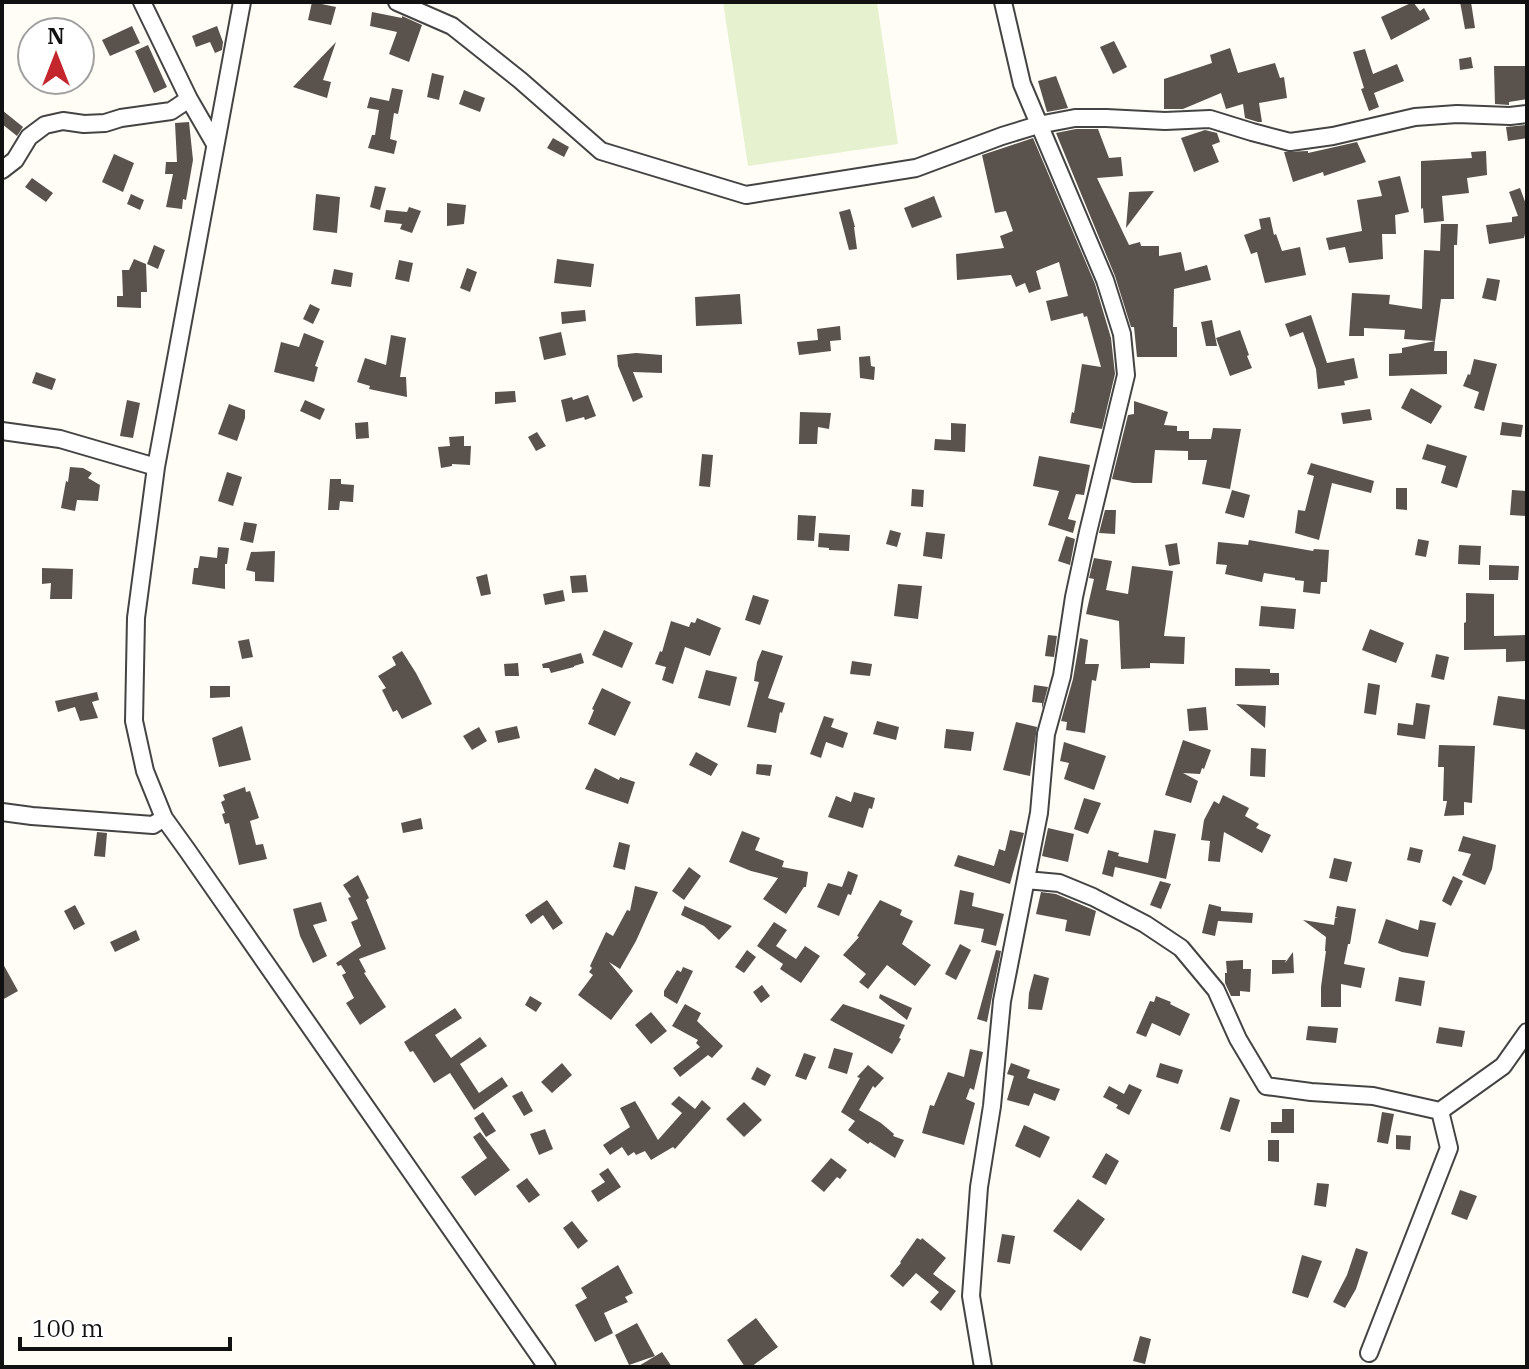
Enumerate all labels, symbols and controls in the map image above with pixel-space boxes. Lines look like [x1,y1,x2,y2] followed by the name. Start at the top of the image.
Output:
[16,16,96,96] north arrow
[47,21,65,50] text: N
[20,1301,230,1351] scale bar
[32,1312,104,1344] text: 100 m

